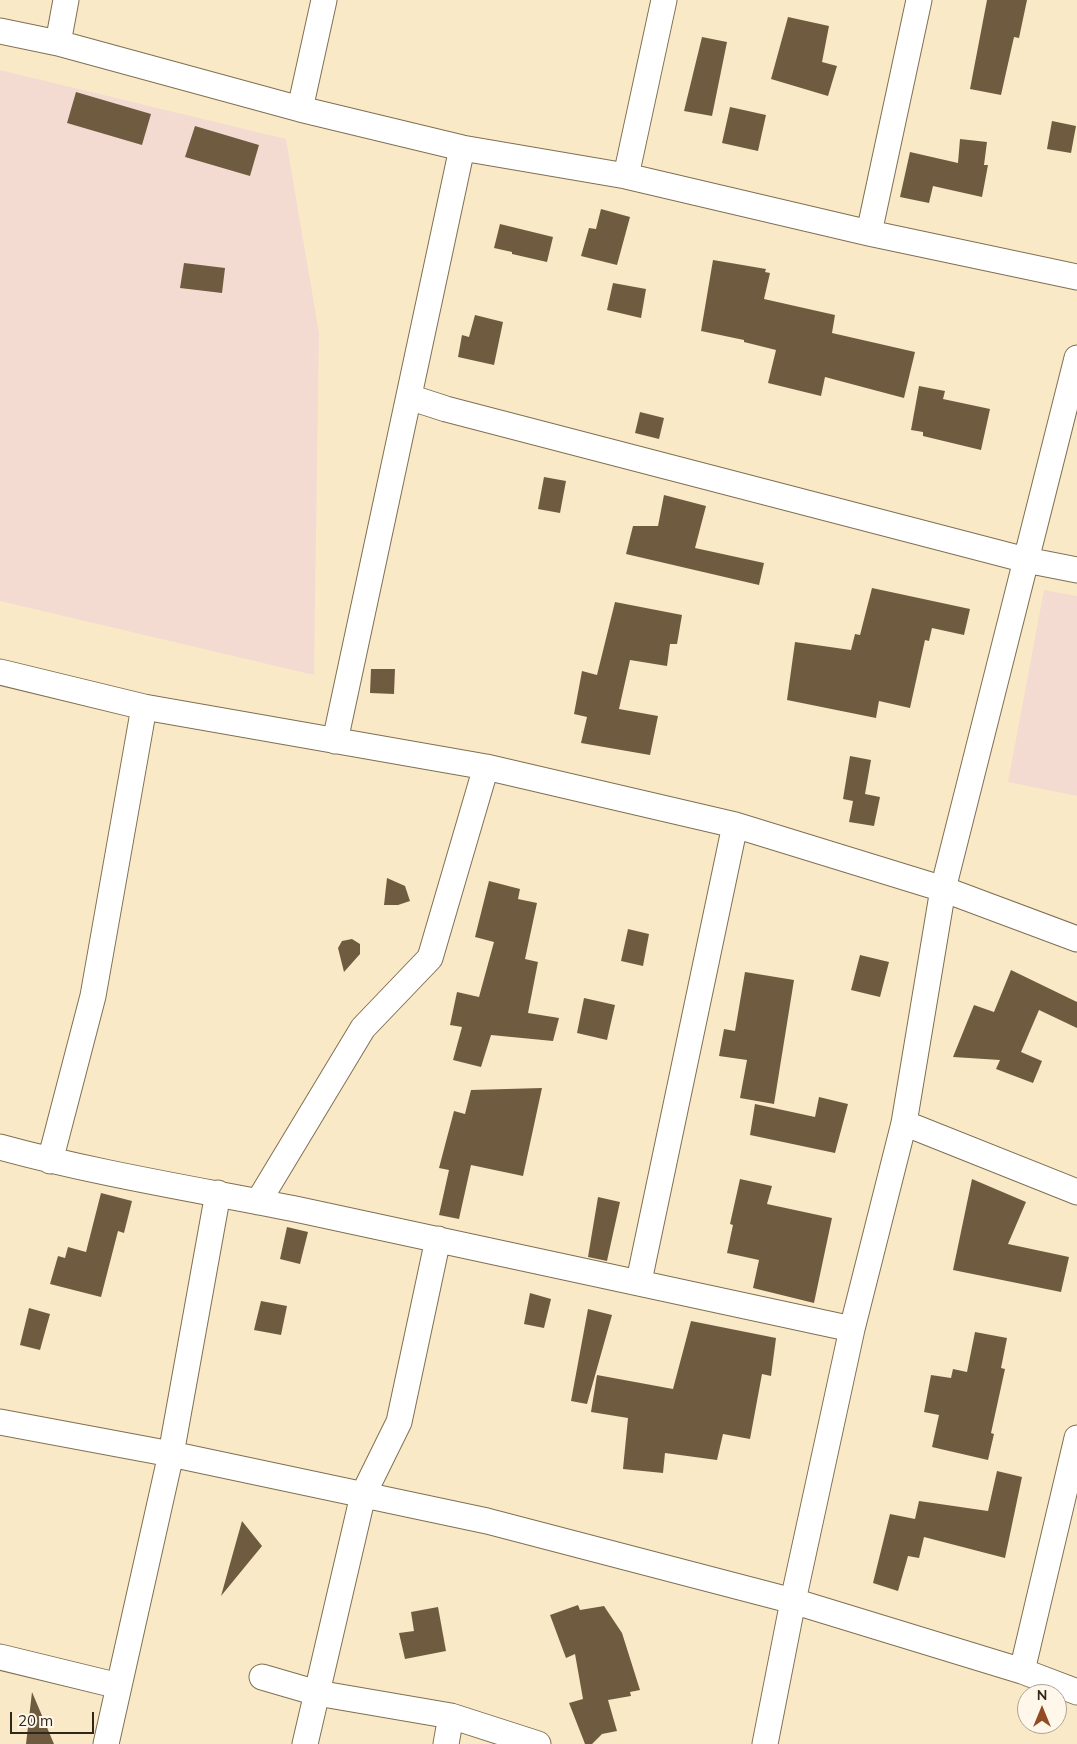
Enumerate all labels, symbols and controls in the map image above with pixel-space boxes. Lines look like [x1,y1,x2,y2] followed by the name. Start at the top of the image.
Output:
[1017,1684,1067,1734] north arrow
[1037,1686,1047,1704] text: N
[12,1702,96,1734] scale bar
[18,1711,53,1730] text: 20 m

